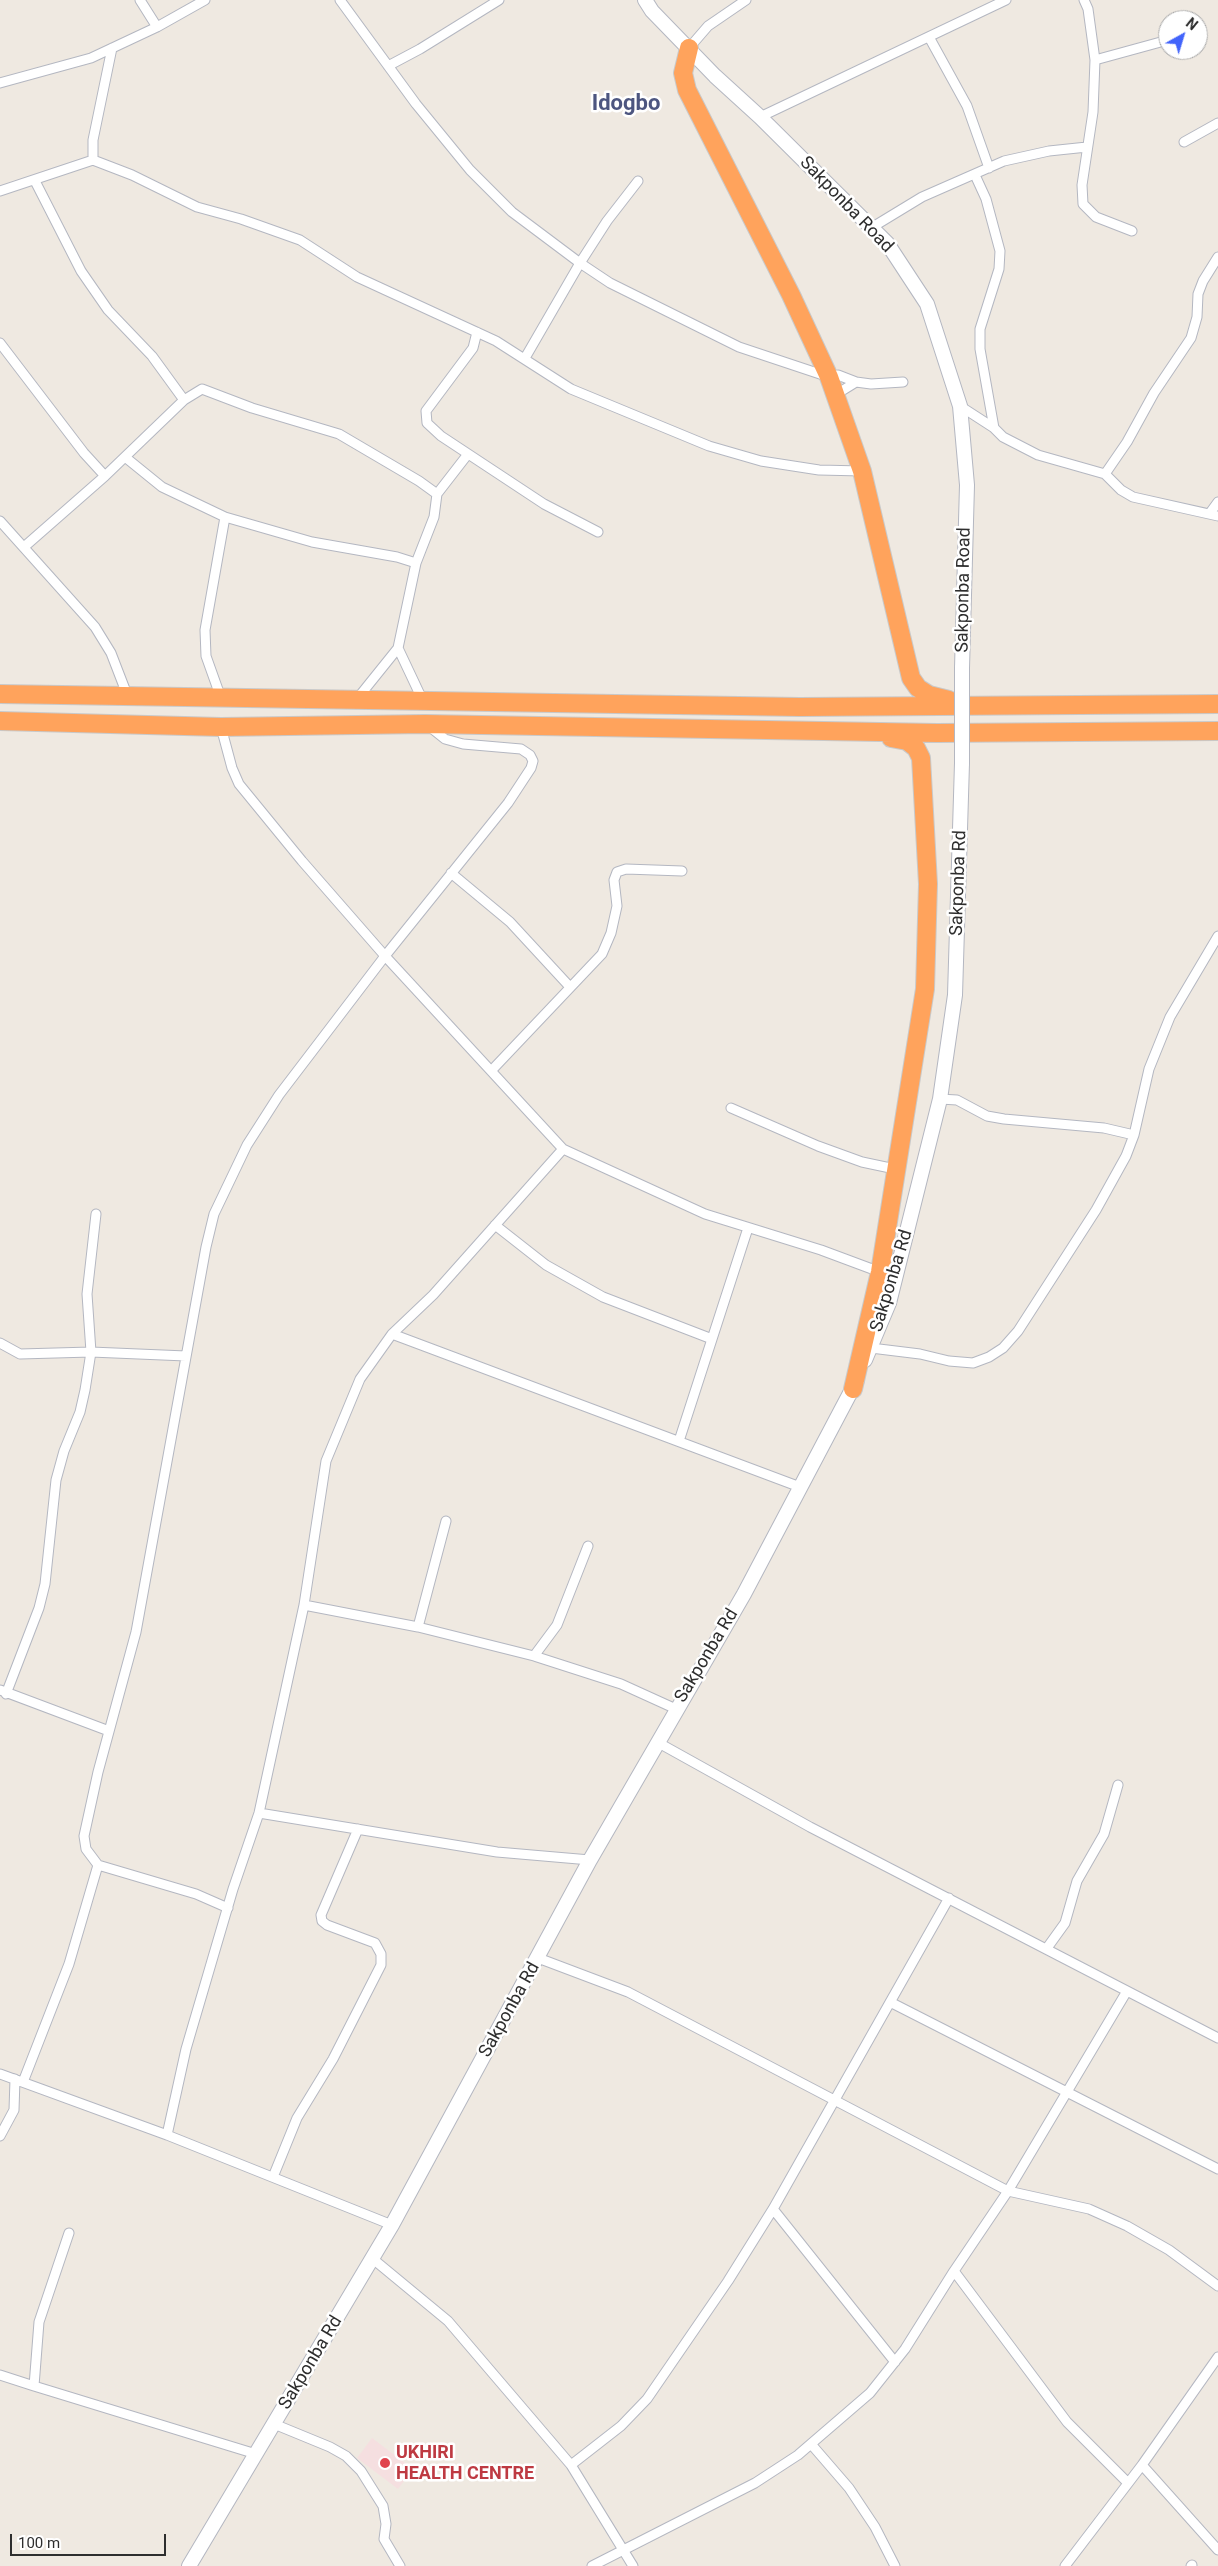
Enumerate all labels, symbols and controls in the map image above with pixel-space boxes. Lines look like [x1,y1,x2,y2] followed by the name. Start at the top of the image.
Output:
[1158,10,1208,60] north arrow
[1183,15,1201,33] text: N
[592,91,660,117] district label: Idogbo
[795,152,897,258] street label: Sakponba Road
[952,527,976,653] street label: Sakponba Road
[946,830,972,936] street label: Sakponba Rd
[866,1227,918,1335] street label: Sakponba Rd
[671,1605,743,1707] street label: Sakponba Rd
[475,1959,545,2061] street label: Sakponba Rd
[275,2312,347,2414] street label: Sakponba Rd
[396,2442,534,2484] place label: UKHIRI HEALTH CENTRE
[378,2456,392,2470] marker: UKHIRI HEALTH CENTRE
[12,2524,169,2556] scale bar
[18,2534,60,2552] text: 100 m

